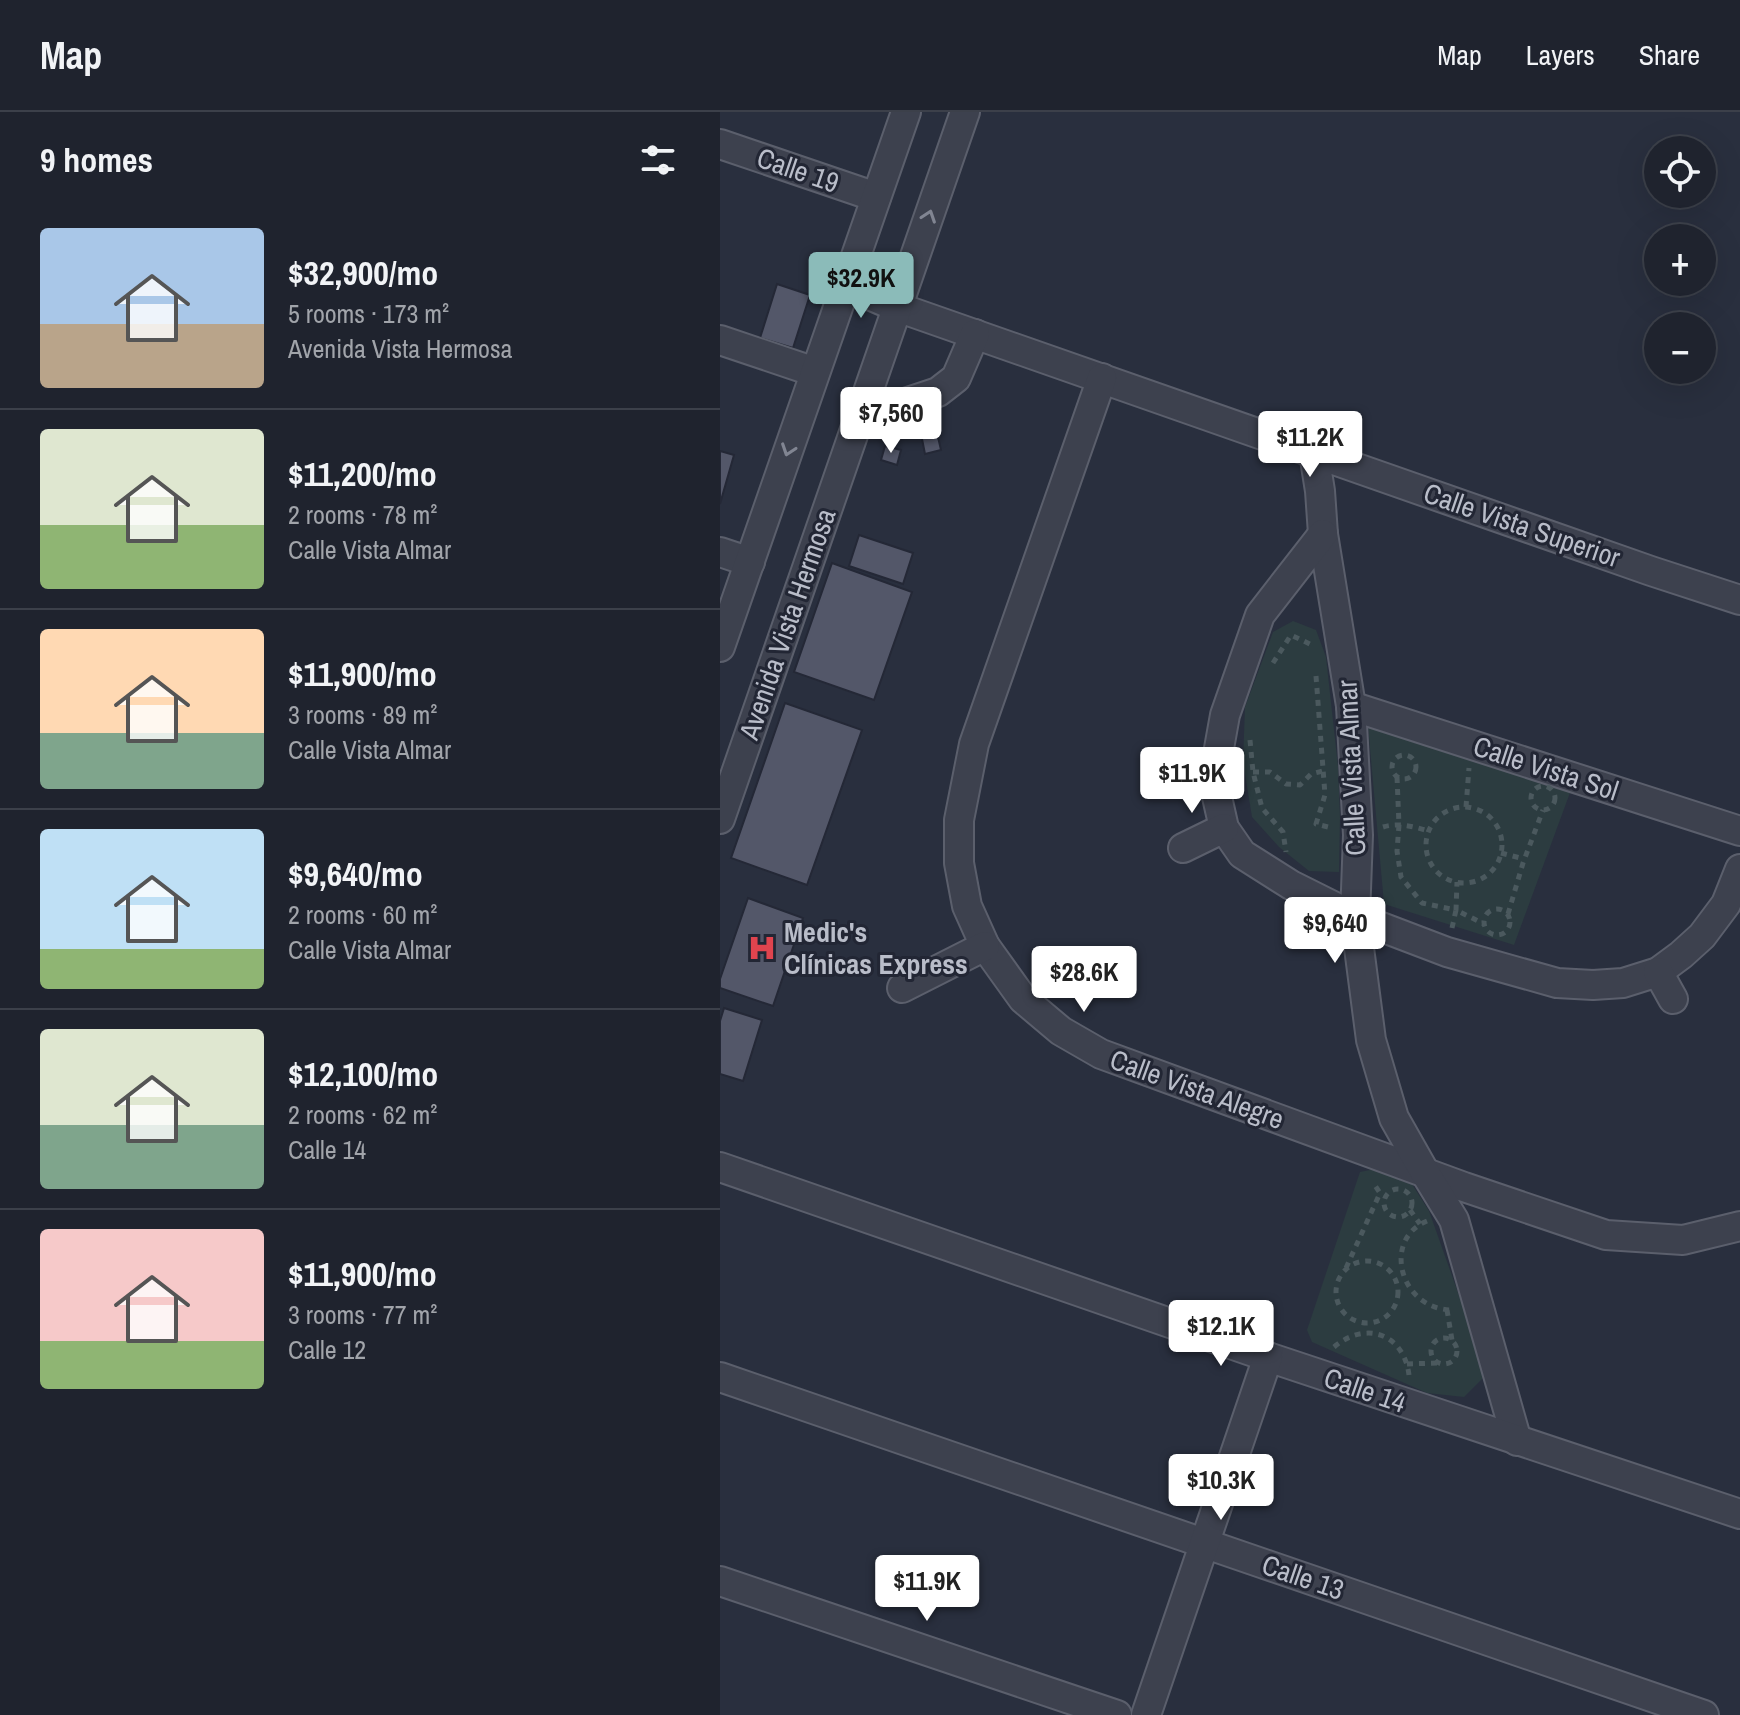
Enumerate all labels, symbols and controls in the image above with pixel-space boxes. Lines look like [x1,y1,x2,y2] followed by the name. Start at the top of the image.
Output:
[40,30,102,81] text: Map
[1437,36,1482,74] text: Map
[1526,36,1595,74] text: Layers
[1639,36,1700,74] text: Share
[1644,136,1716,384] map controls
[1644,136,1716,208] button: locate
[40,137,153,183] text: 9 homes
[636,138,680,182] icon: filters
[752,138,844,202] street label: Calle 19
[919,210,935,224] one-way arrow
[1644,224,1716,296] button: +
[288,250,438,296] text: $32,900/mo
[796,252,926,320] pin: $32.9K
[104,260,200,356] icon: home
[827,260,895,295] text: $32.9K
[288,296,449,331] text: 5 rooms · 173 m²
[1644,312,1716,384] button: −
[288,331,512,366] text: Avenida Vista Hermosa
[826,387,956,455] pin: $7,560
[858,395,924,430] text: $7,560
[1245,411,1375,479] pin: $11.2K
[1276,419,1344,454] text: $11.2K
[782,442,798,456] one-way arrow
[288,451,437,497] text: $11,200/mo
[104,461,200,557] icon: home
[1419,474,1625,576] street label: Calle Vista Superior
[288,497,437,532] text: 2 rooms · 78 m²
[729,503,844,745] street label: Avenida Vista Hermosa
[288,532,451,567] text: Calle Vista Almar
[288,651,437,697] text: $11,900/mo
[104,661,200,757] icon: home
[1327,679,1375,857] street label: Calle Vista Almar
[288,697,437,732] text: 3 rooms · 89 m²
[1469,727,1623,809] street label: Calle Vista Sol
[288,732,451,767] text: Calle Vista Almar
[1127,747,1257,815] pin: $11.9K
[1158,755,1226,790] text: $11.9K
[288,851,423,897] text: $9,640/mo
[104,861,200,957] icon: home
[288,897,437,932] text: 2 rooms · 60 m²
[1270,897,1400,965] pin: $9,640
[1302,905,1368,940] text: $9,640
[784,913,968,983] place label: Medic's Clínicas Express
[288,932,451,967] text: Calle Vista Almar
[747,933,777,963] hospital icon: Medic's Clínicas Express
[1019,946,1149,1014] pin: $28.6K
[1050,954,1118,989] text: $28.6K
[1105,1040,1289,1138] street label: Calle Vista Alegre
[288,1051,438,1097] text: $12,100/mo
[104,1061,200,1157] icon: home
[288,1097,437,1132] text: 2 rooms · 62 m²
[288,1132,366,1167] text: Calle 14
[288,1251,437,1297] text: $11,900/mo
[104,1261,200,1357] icon: home
[288,1297,437,1332] text: 3 rooms · 77 m²
[1156,1300,1286,1368] pin: $12.1K
[1187,1308,1255,1343] text: $12.1K
[288,1332,366,1367] text: Calle 12
[1319,1358,1411,1422] street label: Calle 14
[1156,1454,1286,1522] pin: $10.3K
[1187,1462,1255,1497] text: $10.3K
[1257,1545,1349,1609] street label: Calle 13
[862,1555,992,1623] pin: $11.9K
[893,1563,961,1598] text: $11.9K

